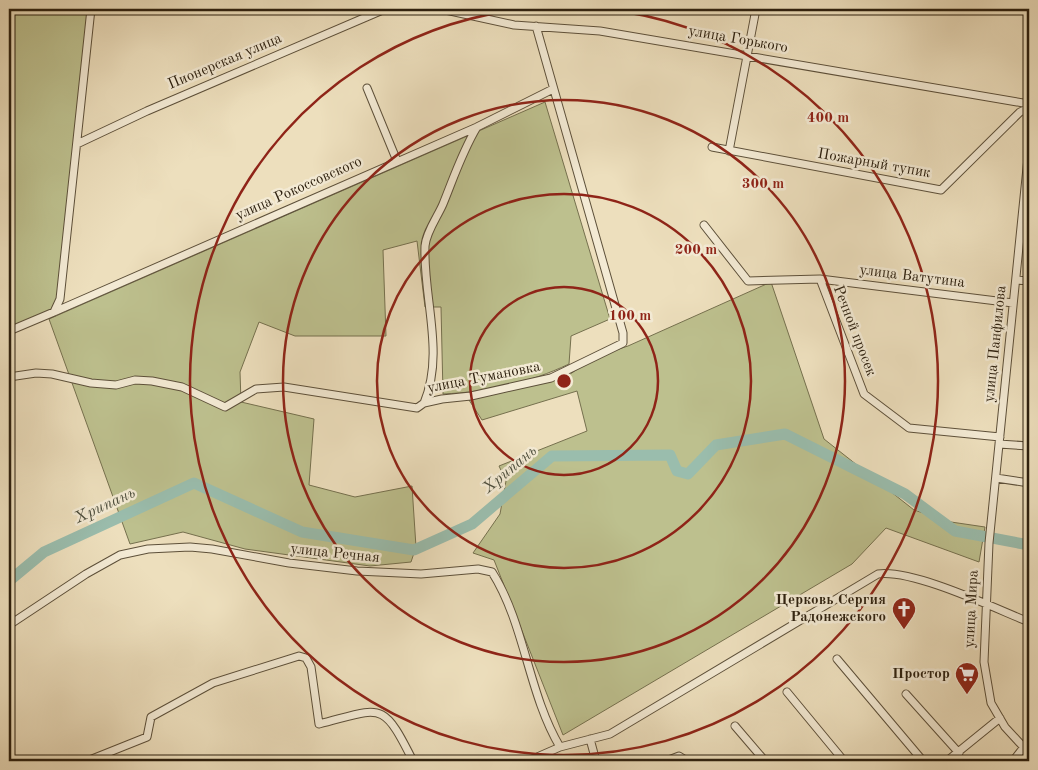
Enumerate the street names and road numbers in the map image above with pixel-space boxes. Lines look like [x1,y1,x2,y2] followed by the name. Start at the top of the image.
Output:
[687,24,789,56] street label: улица Горького
[166,31,285,93] street label: Пионерская улица
[816,147,932,181] street label: Пожарный тупик
[233,154,365,224] street label: улица Рокоссовского
[858,263,966,291] street label: улица Ватутина
[830,283,878,379] street label: Речной просек
[982,284,1010,403] street label: улица Панфилова
[426,360,542,396] street label: улица Тумановка
[290,542,381,566] street label: улица Речная
[962,569,982,649] street label: улица Мира

